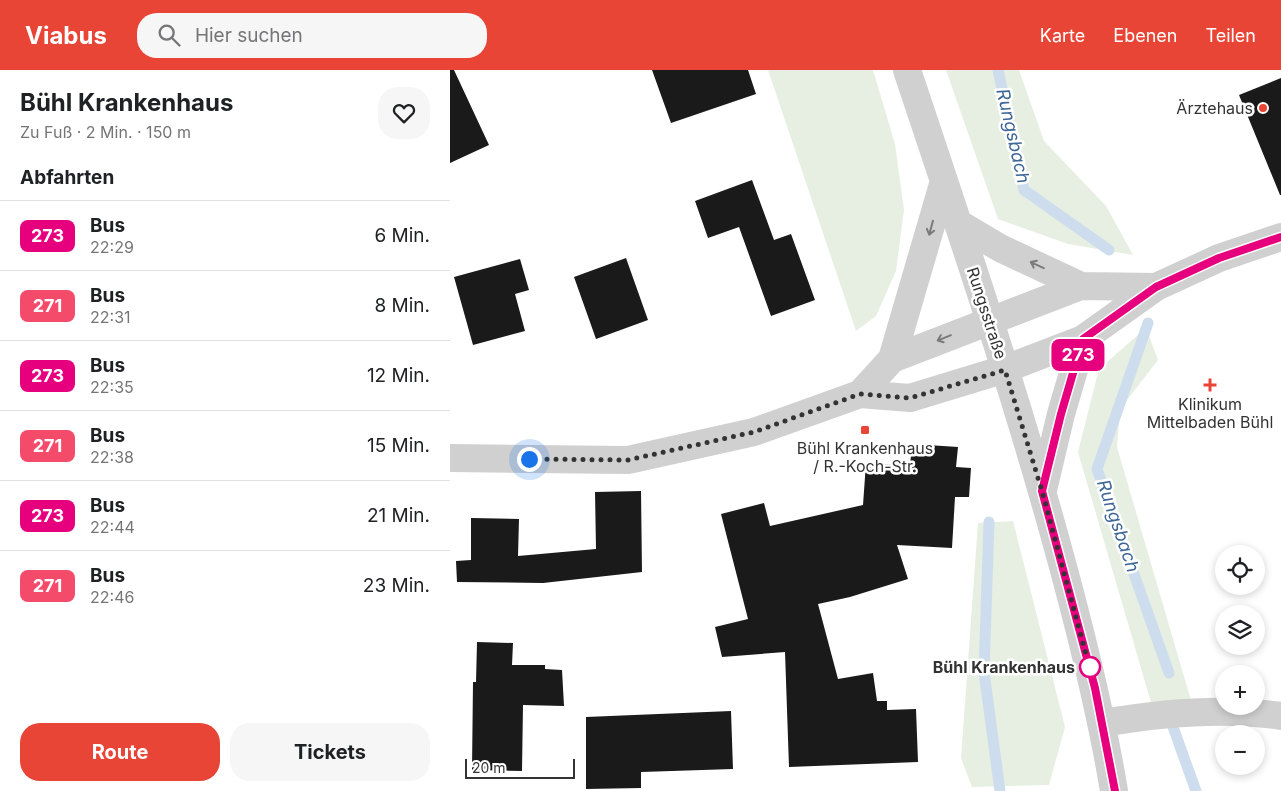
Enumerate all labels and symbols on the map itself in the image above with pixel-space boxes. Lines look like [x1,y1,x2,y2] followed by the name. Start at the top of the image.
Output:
[992,87,1035,185] water label: Rungsbach
[1176,98,1253,118] place label: Ärztehaus
[1257,102,1269,114] marker: Ärztehaus
[926,219,935,235] one-way arrow
[1030,259,1045,269] one-way arrow
[963,265,1011,361] street label: Rungsstraße
[937,334,952,344] one-way arrow
[1049,339,1107,371] line badge: 273
[1203,378,1217,392] marker: Klinikum Mittelbaden Bühl
[1147,394,1273,432] place label: Klinikum Mittelbaden Bühl
[859,424,871,436] marker: Bühl Krankenhaus / R.-Koch-Str.
[797,438,933,476] place label: Bühl Krankenhaus / R.-Koch-Str.
[517,447,542,472] your location
[1093,477,1144,575] water label: Rungsbach
[1079,656,1101,678] marker: Bühl Krankenhaus
[933,657,1075,677] place label: Bühl Krankenhaus
[465,756,575,779] scale bar

